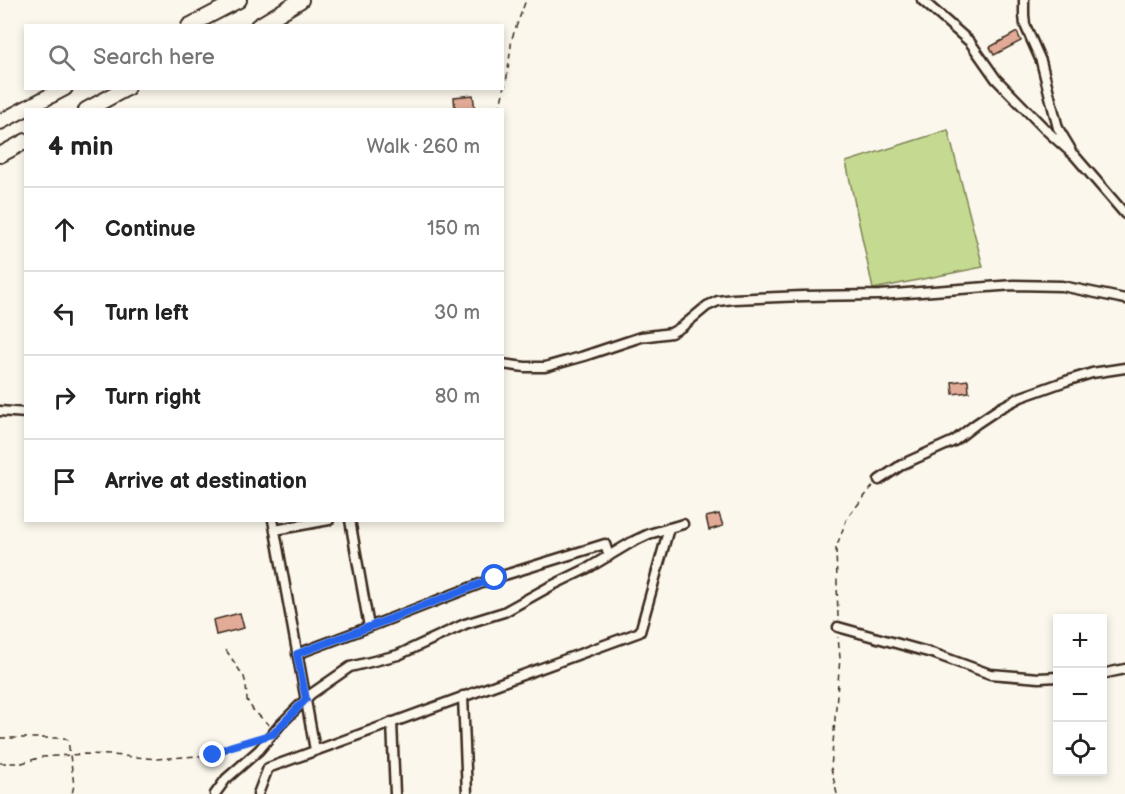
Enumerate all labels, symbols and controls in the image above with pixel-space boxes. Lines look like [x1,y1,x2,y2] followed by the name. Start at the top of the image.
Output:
[24,24,504,90] search box
[45,41,78,74] icon: search
[93,44,215,71] text: Search here
[48,132,113,163] text: 4 min
[367,135,480,159] text: Walk · 260 m
[48,213,81,246] icon: ahead
[105,216,195,243] text: Continue
[427,217,480,241] text: 150 m
[48,297,81,330] icon: left
[105,300,189,327] text: Turn left
[434,301,480,325] text: 30 m
[48,381,81,414] icon: right
[105,384,201,411] text: Turn right
[435,385,480,409] text: 80 m
[48,465,81,498] icon: arrive
[105,468,307,495] text: Arrive at destination
[481,564,507,590] route start
[1053,614,1107,776] map controls
[1053,614,1107,668] button: +
[1053,668,1107,722] button: −
[1053,722,1107,776] button: locate
[199,741,225,767] route end

